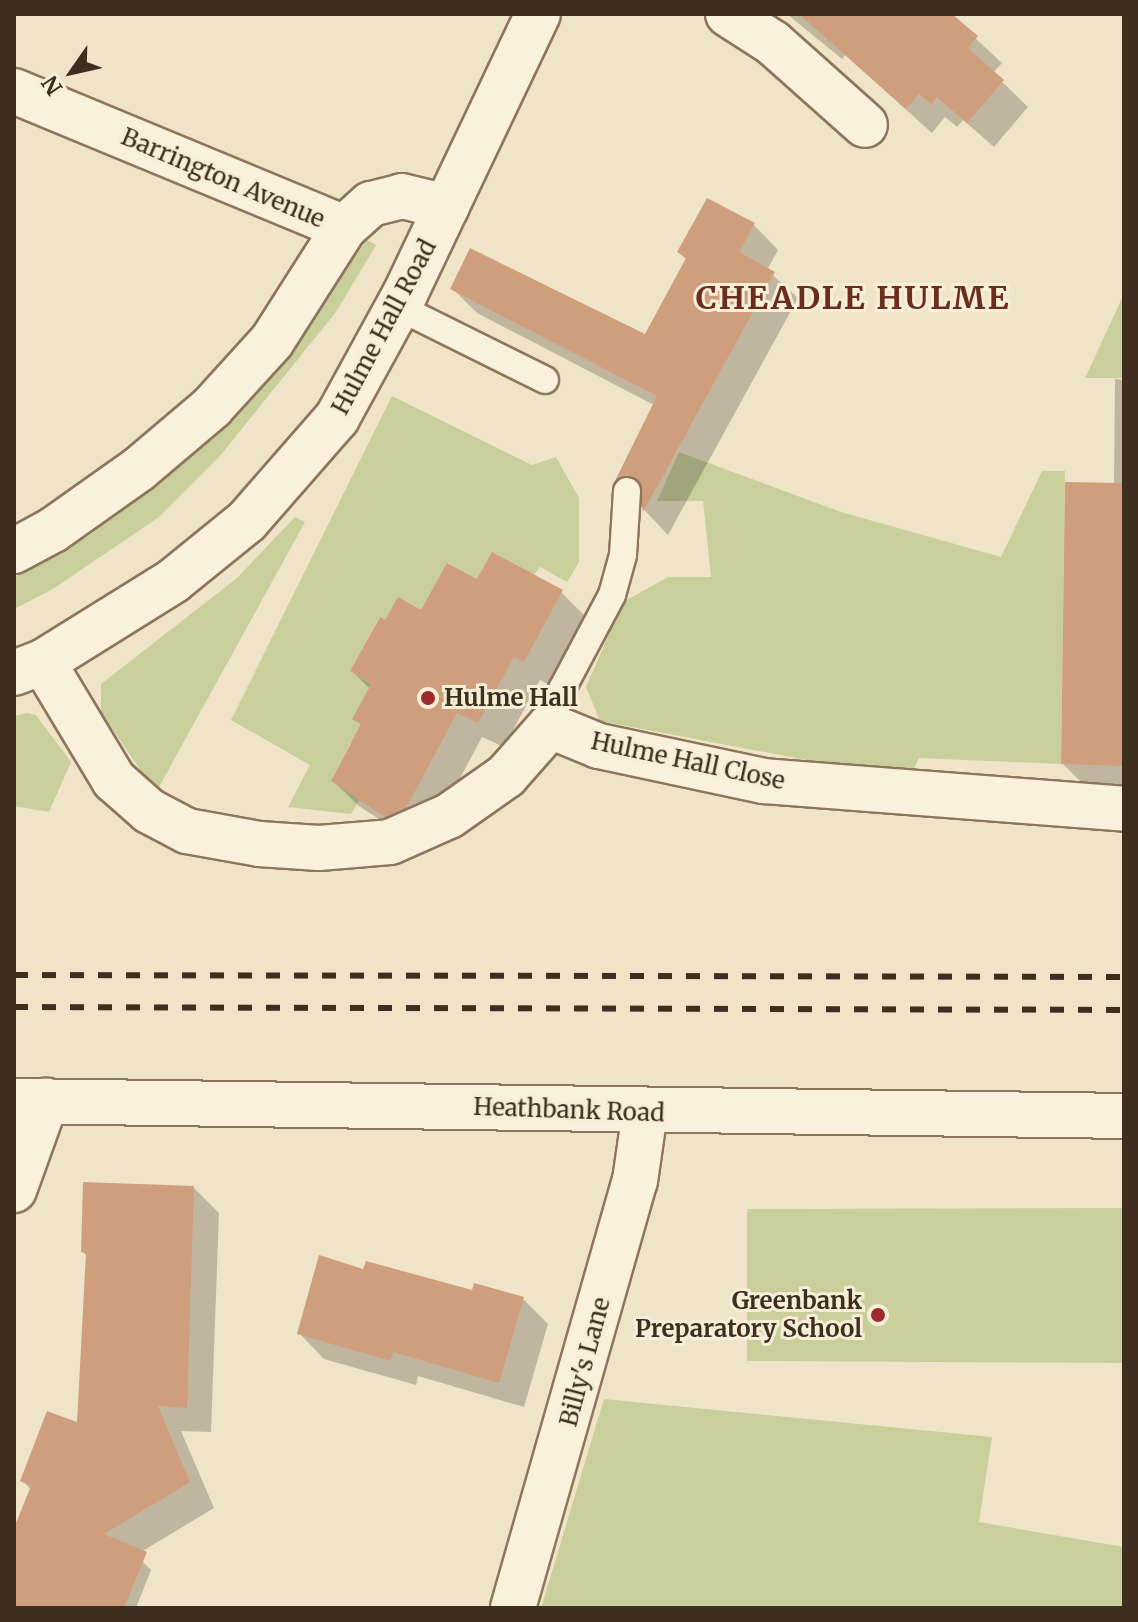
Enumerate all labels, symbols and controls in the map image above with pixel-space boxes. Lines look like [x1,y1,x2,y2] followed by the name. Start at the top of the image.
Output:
[32,32,112,112] north arrow
[36,70,69,100] text: N
[117,122,329,234] street label: Barrington Avenue
[326,235,442,419] street label: Hulme Hall Road
[696,279,1010,317] district label: CHEADLE HULME
[444,684,578,712] place label: Hulme Hall
[419,689,437,707] marker: Hulme Hall
[589,726,787,796] street label: Hulme Hall Close
[473,1092,665,1128] street label: Heathbank Road
[635,1287,862,1343] place label: Greenbank Preparatory School
[554,1294,616,1430] street label: Billy's Lane
[869,1306,887,1324] marker: Greenbank Preparatory School

